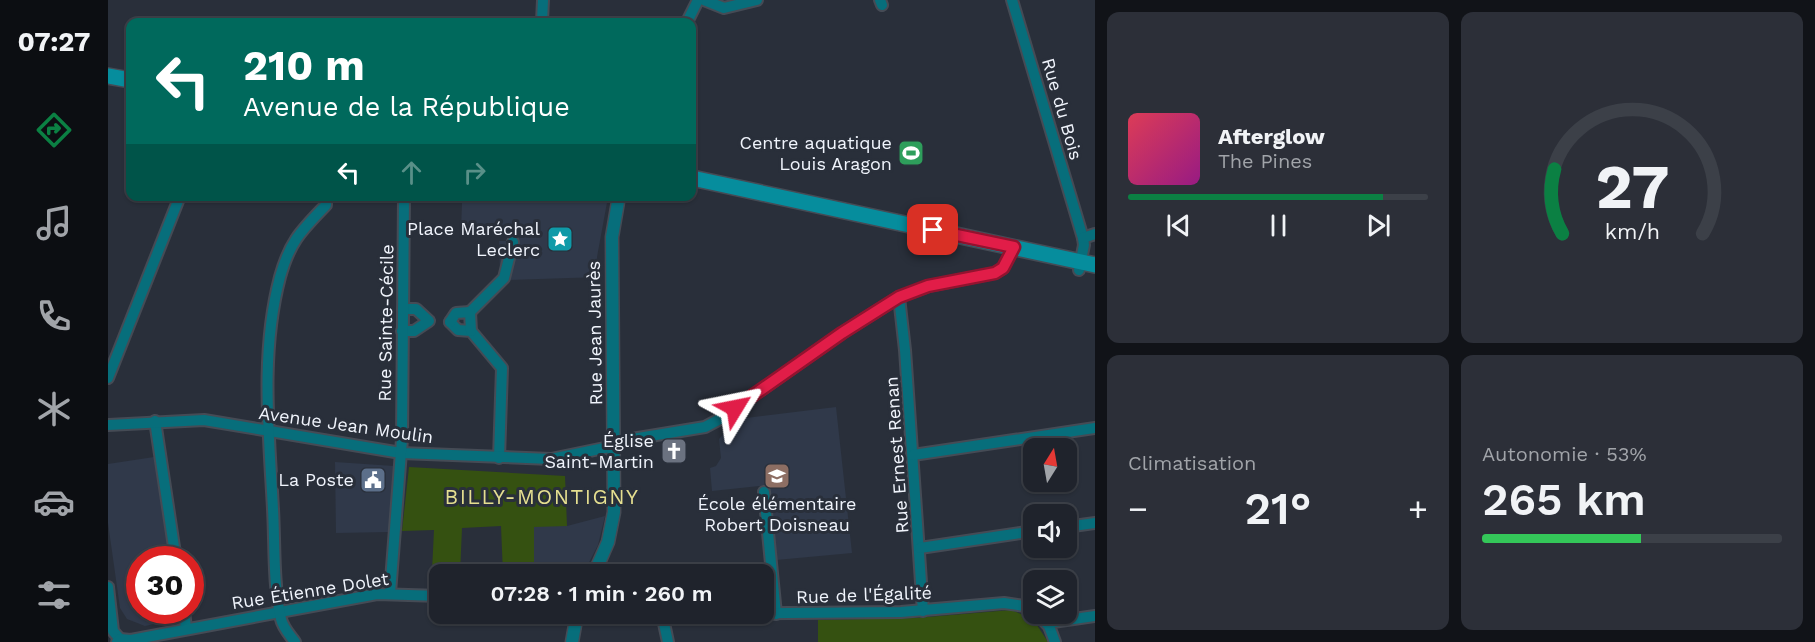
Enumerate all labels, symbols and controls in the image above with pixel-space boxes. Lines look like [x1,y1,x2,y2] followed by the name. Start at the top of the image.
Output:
[18,26,90,58] text: 07:27
[243,41,365,90] text: 210 m
[144,42,222,120] icon: left
[1038,56,1087,162] street label: Rue du Bois
[243,91,570,123] text: Avenue de la République
[33,109,75,151] icon: directions
[1218,124,1325,149] text: Afterglow
[740,132,892,174] place label: Centre aquatique Louis Aragon
[896,138,926,168] sports icon: Centre aquatique Louis Aragon
[1218,149,1312,173] text: The Pines
[1595,151,1669,224] text: 27
[332,156,365,189] icon: left
[395,156,428,189] icon: ahead
[458,156,491,189] icon: right
[33,202,75,244] icon: music
[907,204,958,255] pin
[1162,209,1195,242] icon: previous
[1262,209,1295,242] icon: pause
[1362,209,1395,242] icon: next
[916,213,949,246] icon: arrive
[407,218,540,260] place label: Place Maréchal Leclerc
[1604,220,1660,245] text: km/h
[545,224,575,254] place icon: Place Maréchal Leclerc
[374,244,397,402] street label: Rue Sainte-Cécile
[583,261,606,405] street label: Rue Jean Jaurès
[33,295,75,337] icon: phone
[703,376,767,440] position arrow
[881,376,912,534] street label: Rue Ernest Renan
[33,388,75,430] icon: climate
[258,402,435,447] street label: Avenue Jean Moulin
[544,430,654,472] place label: Église Saint-Martin
[659,436,689,466] church icon: Église Saint-Martin
[1023,438,1077,492] north arrow
[1023,438,1077,624] map controls
[1482,442,1647,466] text: Autonomie · 53%
[1128,451,1256,475] text: Climatisation
[762,461,792,491] school or university icon: École élémentaire Robert Doisneau
[358,465,388,495] public building icon: La Poste
[278,469,354,490] place label: La Poste
[1482,473,1646,526] text: 265 km
[33,481,75,523] icon: car
[1244,482,1312,535] text: 21°
[444,484,640,509] district label: BILLY-MONTIGNY
[1128,489,1148,528] text: −
[1408,489,1428,528] text: +
[698,493,856,535] place label: École élémentaire Robert Doisneau
[1023,504,1077,558] button: sound
[126,546,204,624] speed limit sign: 30
[230,568,391,613] street label: Rue Étienne Dolet
[1023,570,1077,624] button: layers
[33,574,75,616] icon: filters
[491,581,712,606] text: 07:28 · 1 min · 260 m
[796,582,932,607] street label: Rue de l'Égalité

